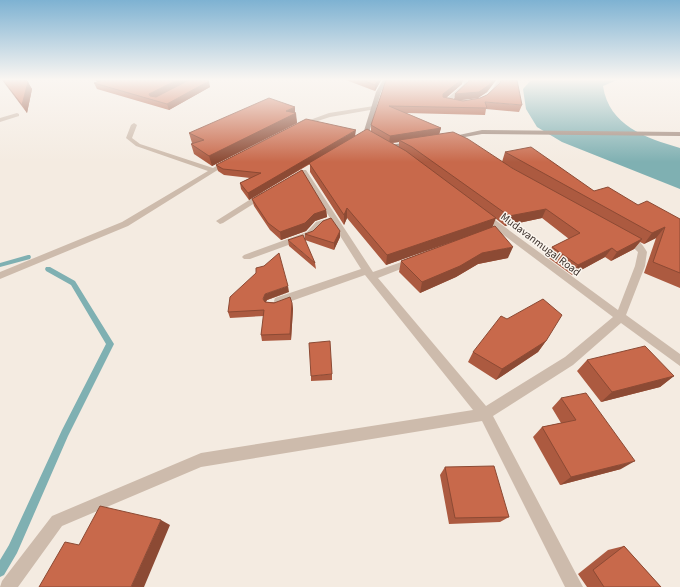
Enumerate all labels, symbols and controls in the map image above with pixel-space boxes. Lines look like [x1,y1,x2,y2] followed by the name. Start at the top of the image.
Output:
[498,209,584,279] street label: Mudavanmugal Road

